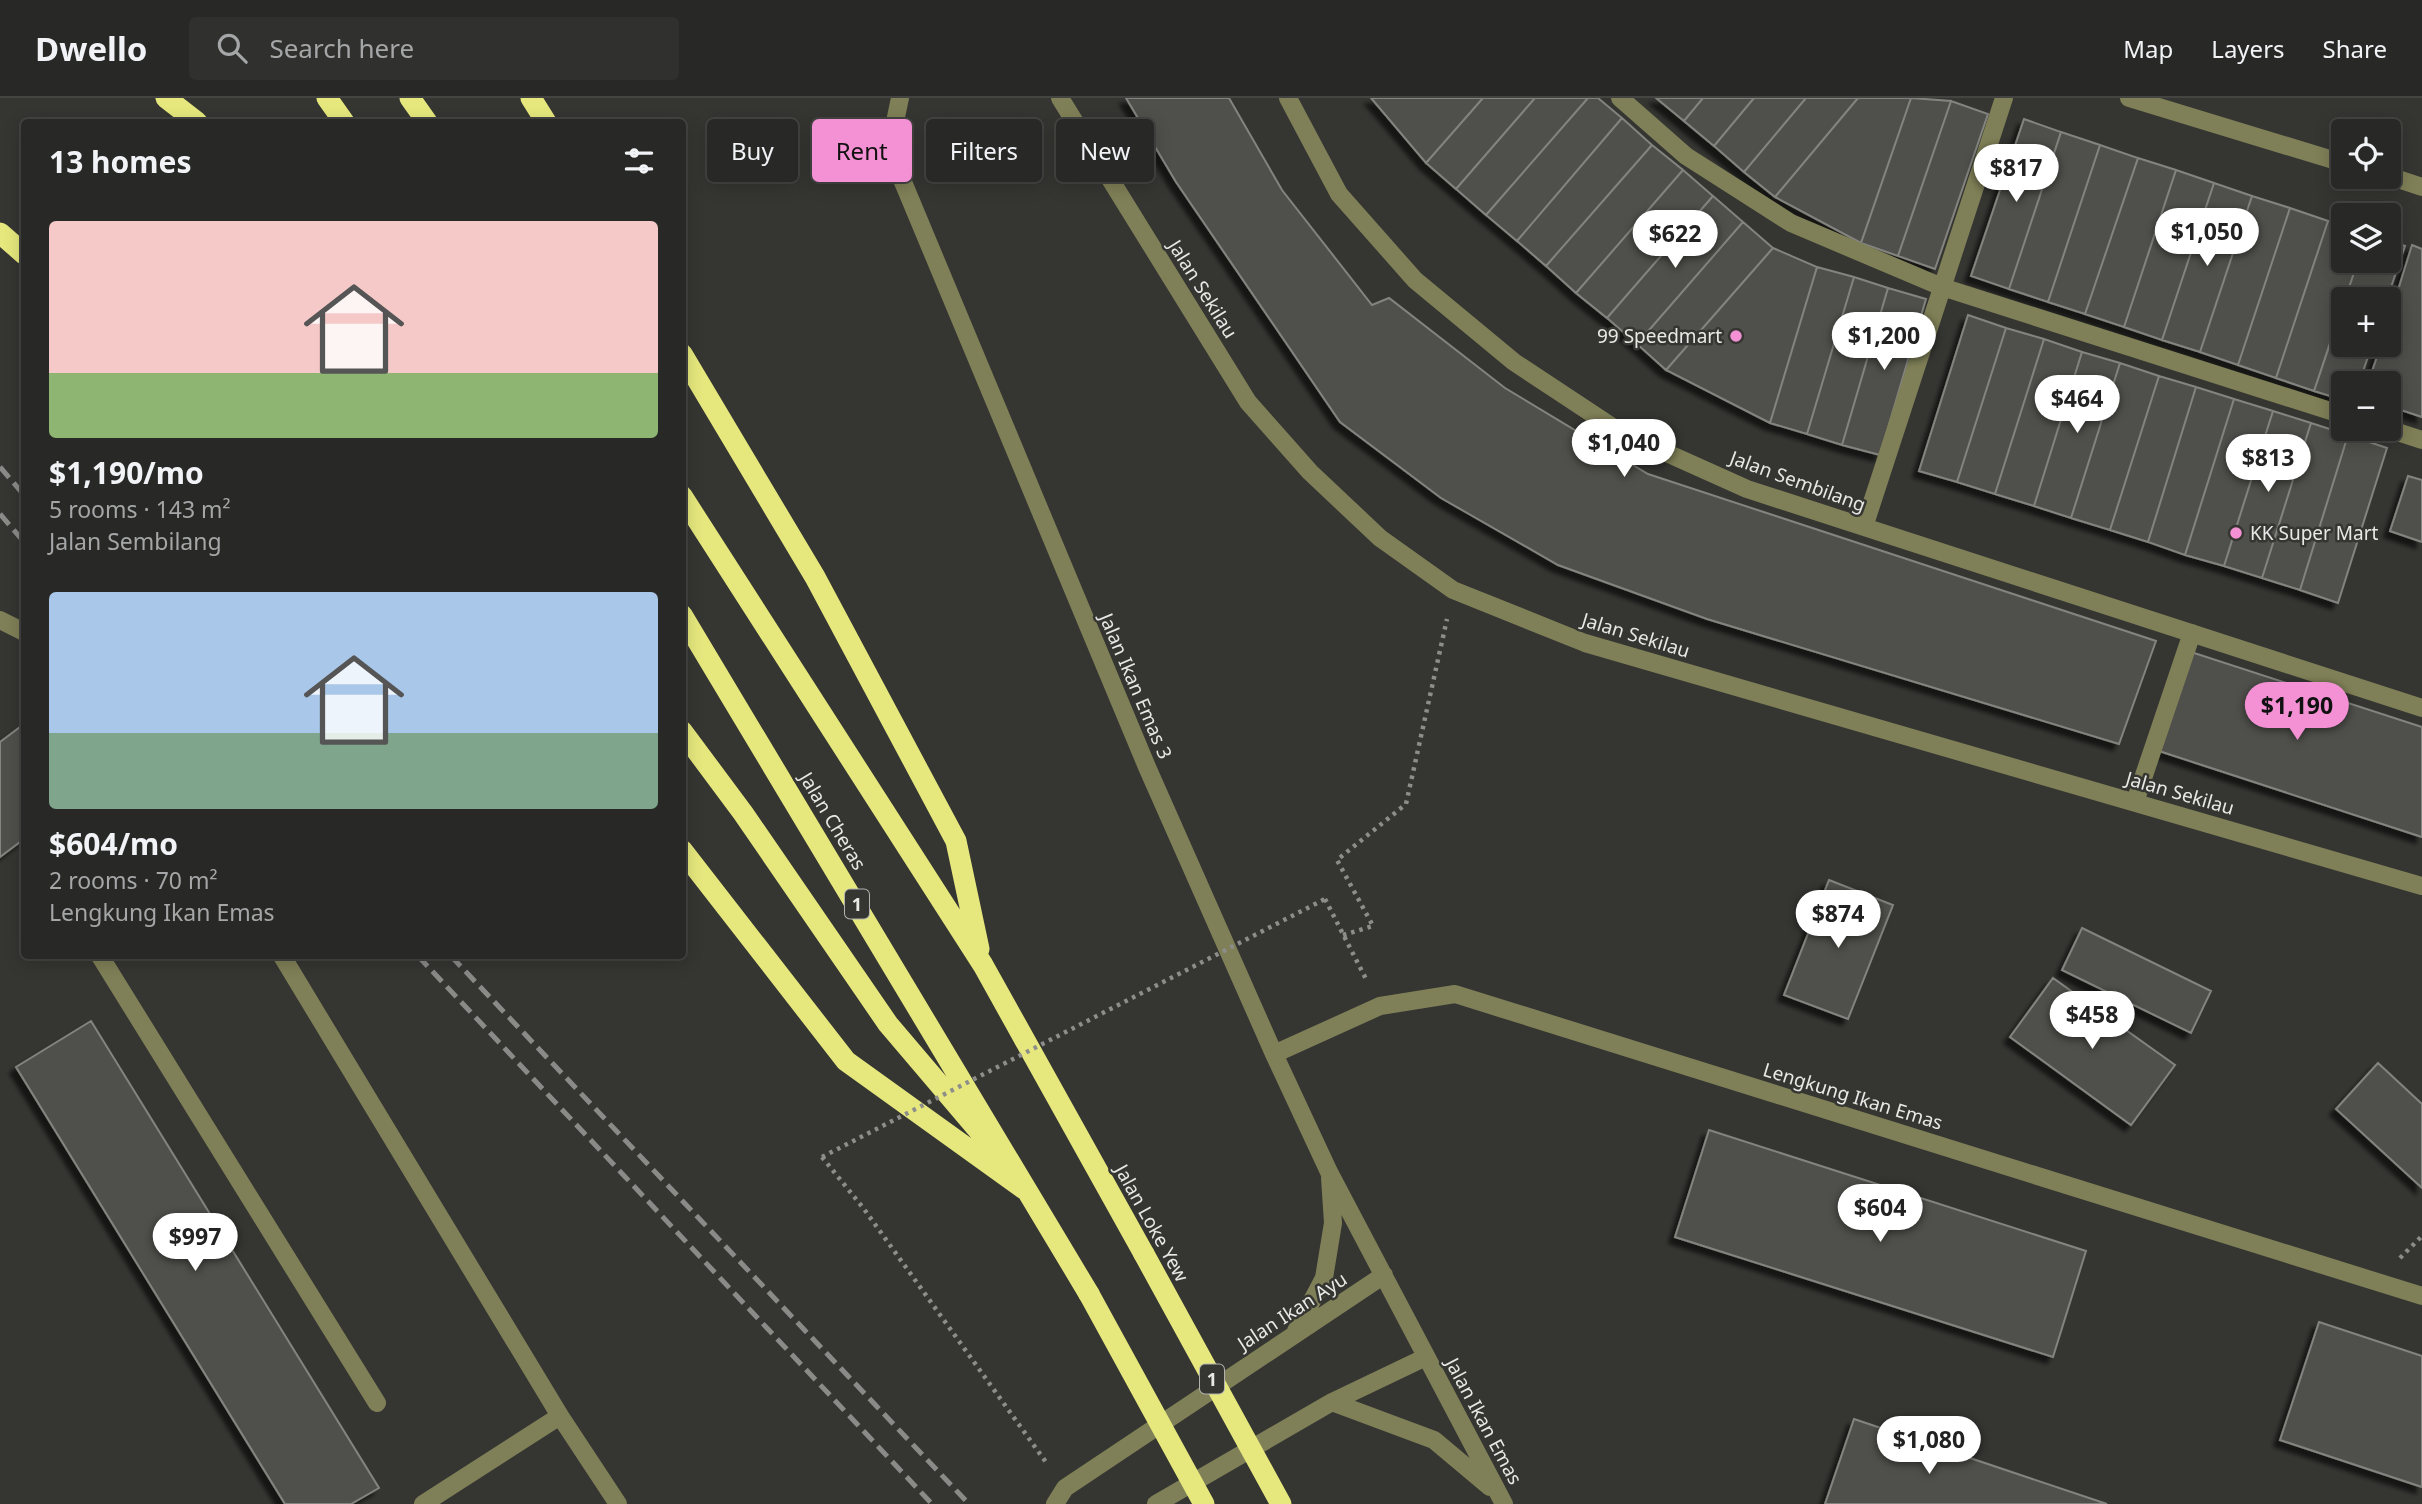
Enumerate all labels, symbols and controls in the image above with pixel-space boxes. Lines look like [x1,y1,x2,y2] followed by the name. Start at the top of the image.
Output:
[189,17,679,80] search box
[35,26,147,71] text: Dwello
[213,29,251,67] icon: search
[269,30,414,66] text: Search here
[2123,32,2173,65] text: Map
[2211,32,2285,65] text: Layers
[2323,32,2387,65] text: Share
[707,119,798,182] chip: Buy
[812,119,912,182] chip: Rent
[926,119,1042,182] chip: Filters
[1056,119,1154,182] chip: New
[2331,119,2401,441] map controls
[2331,119,2401,189] button: locate
[49,141,192,182] text: 13 homes
[620,142,658,180] icon: filters
[1975,144,2057,204] pin: $817
[1990,151,2042,183] text: $817
[2331,203,2401,273] button: layers
[2150,208,2264,268] pin: $1,050
[1634,211,1716,270] pin: $622
[2171,215,2243,247] text: $1,050
[1649,217,1701,249] text: $622
[1161,233,1244,343] street label: Jalan Sekilau
[291,266,417,392] icon: home
[2331,287,2401,357] button: +
[1827,313,1941,372] pin: $1,200
[1848,319,1920,351] text: $1,200
[1597,323,1722,349] place label: 99 Speedmart
[1728,328,1744,344] marker: 99 Speedmart
[2331,371,2401,441] button: −
[2036,376,2118,435] pin: $464
[2051,382,2103,414] text: $464
[1567,420,1681,479] pin: $1,040
[1588,426,1660,458] text: $1,040
[2227,434,2309,494] pin: $813
[2242,441,2294,473] text: $813
[1725,444,1869,518] street label: Jalan Sembilang
[49,452,204,493] text: $1,190/mo
[49,493,231,525] text: 5 rooms · 143 m²
[2250,520,2379,546] place label: KK Super Mart
[49,525,222,557] text: Jalan Sembilang
[2228,525,2244,541] marker: KK Super Mart
[1577,606,1693,664] street label: Jalan Sekilau
[1093,607,1178,763] street label: Jalan Ikan Emas 3
[291,637,417,763] icon: home
[2240,682,2354,742] pin: $1,190
[2261,689,2333,721] text: $1,190
[2121,765,2237,821] street label: Jalan Sekilau
[793,766,872,875] street label: Jalan Cheras
[49,823,178,864] text: $604/mo
[49,864,218,896] text: 2 rooms · 70 m²
[845,890,869,918] road number: 1
[1797,890,1879,950] pin: $874
[49,896,275,928] text: Lengkung Ikan Emas
[1812,897,1864,929] text: $874
[2051,992,2133,1051] pin: $458
[2066,998,2118,1030] text: $458
[1760,1056,1946,1136] street label: Lengkung Ikan Emas
[1108,1158,1195,1286] street label: Jalan Loke Yew
[1839,1184,1921,1244] pin: $604
[1854,1191,1906,1223] text: $604
[154,1214,236,1273] pin: $997
[169,1220,221,1252] text: $997
[1231,1266,1352,1357] street label: Jalan Ikan Ayu
[1439,1351,1528,1489] street label: Jalan Ikan Emas
[1200,1364,1224,1394] road number: 1
[1872,1416,1986,1476] pin: $1,080
[1893,1423,1965,1455] text: $1,080

